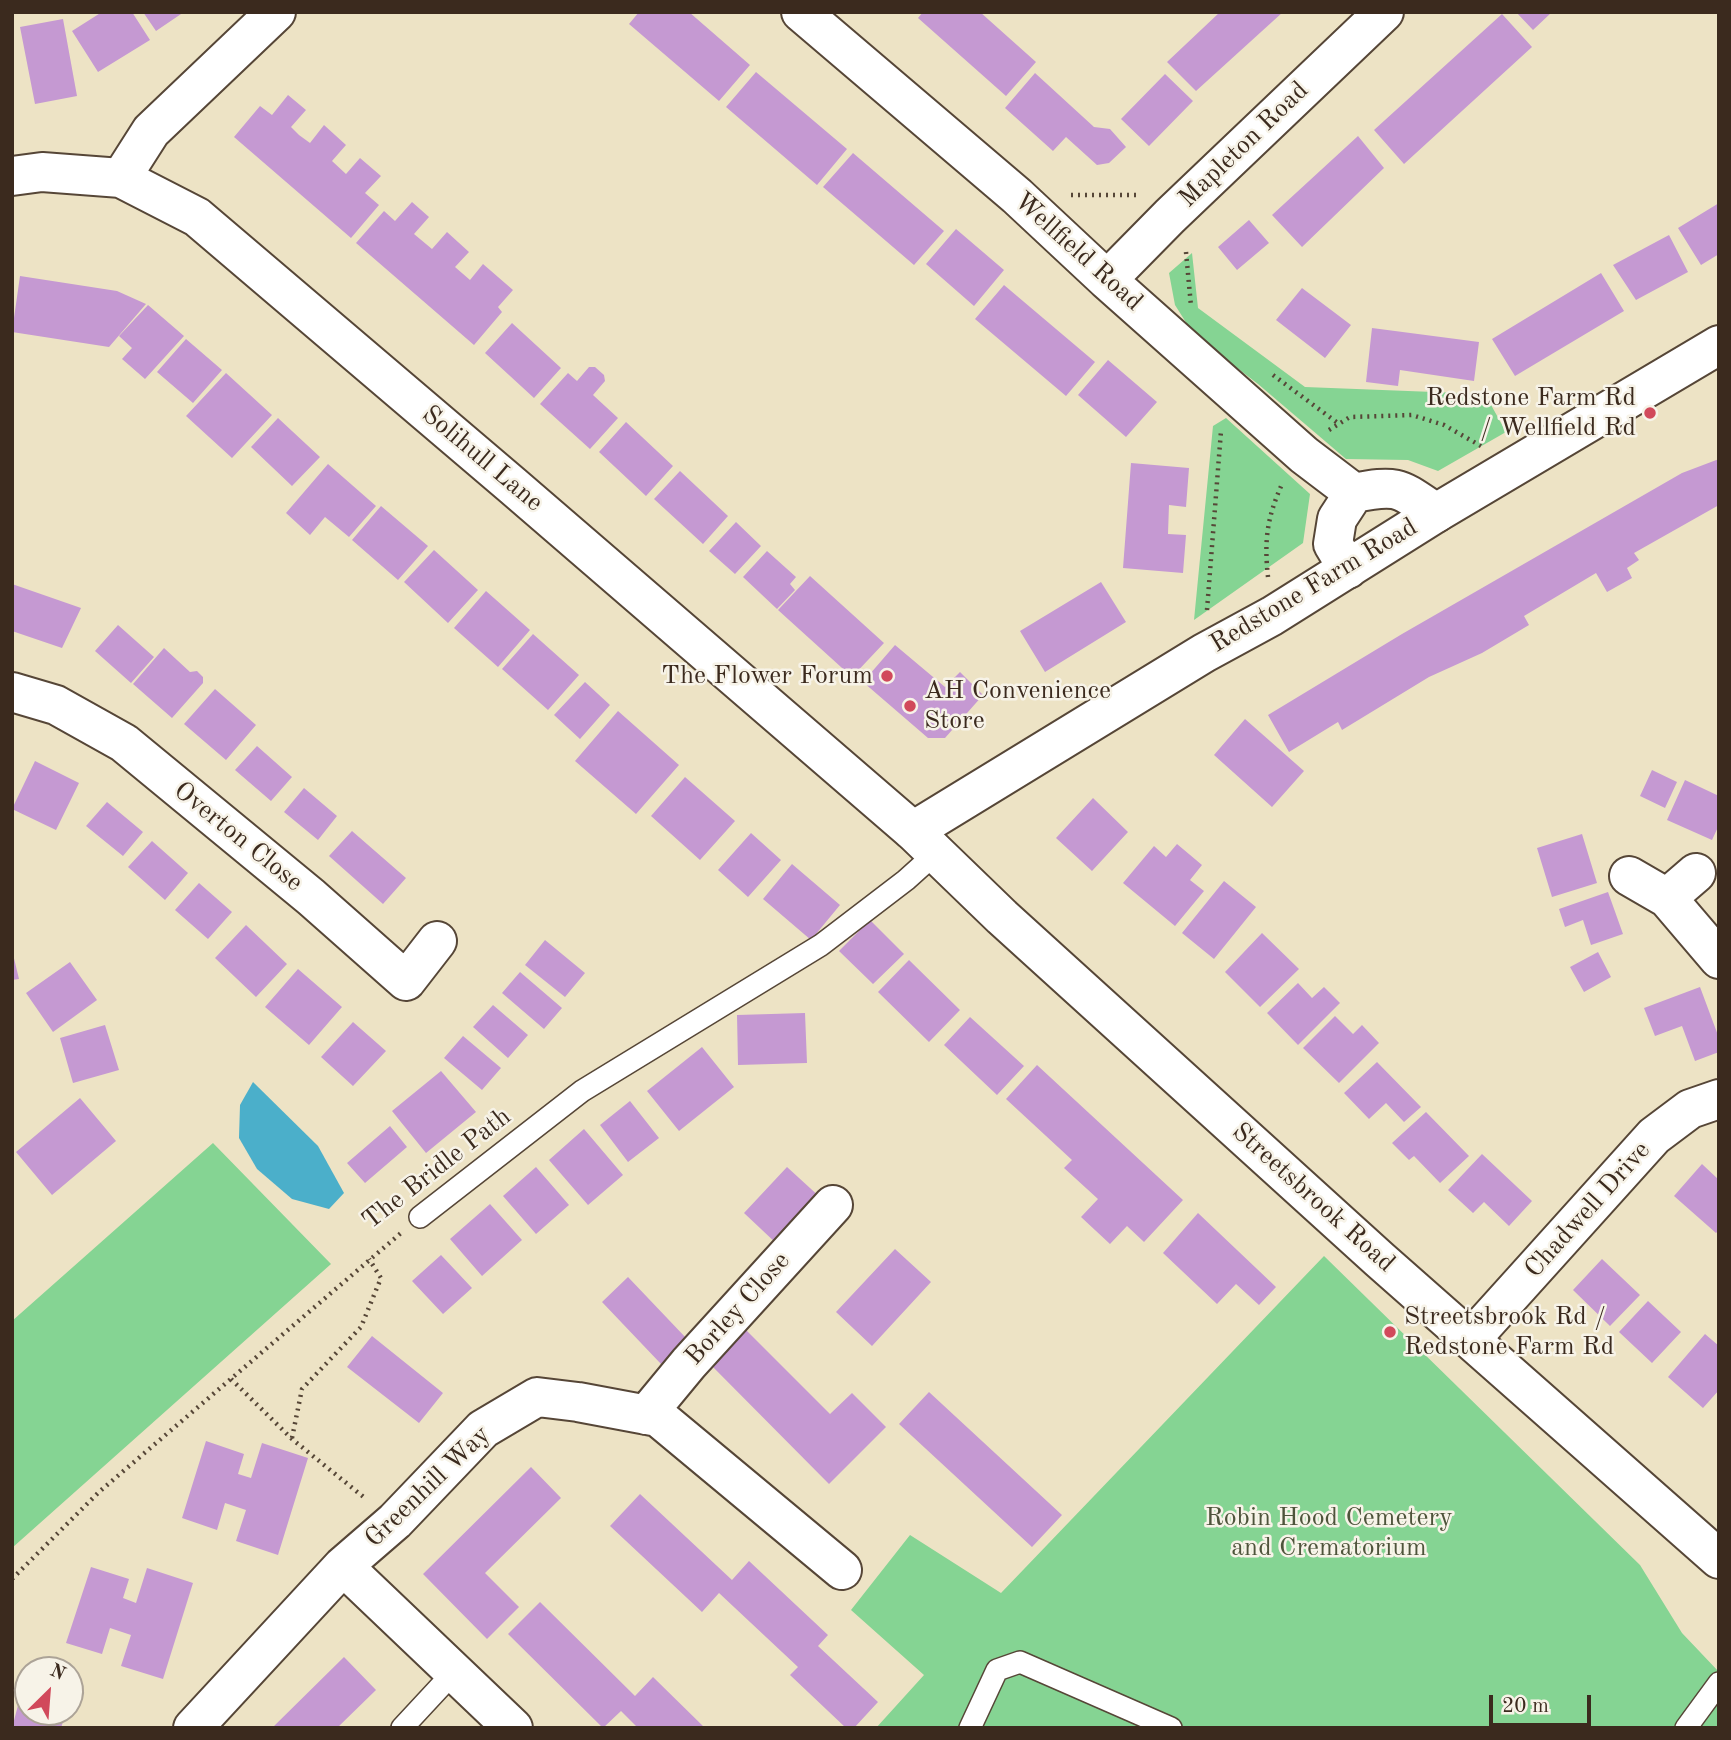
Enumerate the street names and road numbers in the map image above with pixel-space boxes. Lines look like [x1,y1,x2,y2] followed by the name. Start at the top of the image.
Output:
[1173,75,1315,215] street label: Mapleton Road
[1007,186,1149,318] street label: Wellfield Road
[415,399,549,519] street label: Solihull Lane
[1205,512,1423,660] street label: Redstone Farm Road
[167,775,309,899] street label: Overton Close
[356,1101,518,1237] street label: The Bridle Path
[1225,1117,1401,1279] street label: Streetsbrook Road
[1519,1135,1657,1285] street label: Chadwell Drive
[679,1246,797,1372] street label: Borley Close
[359,1420,497,1554] street label: Greenhill Way

